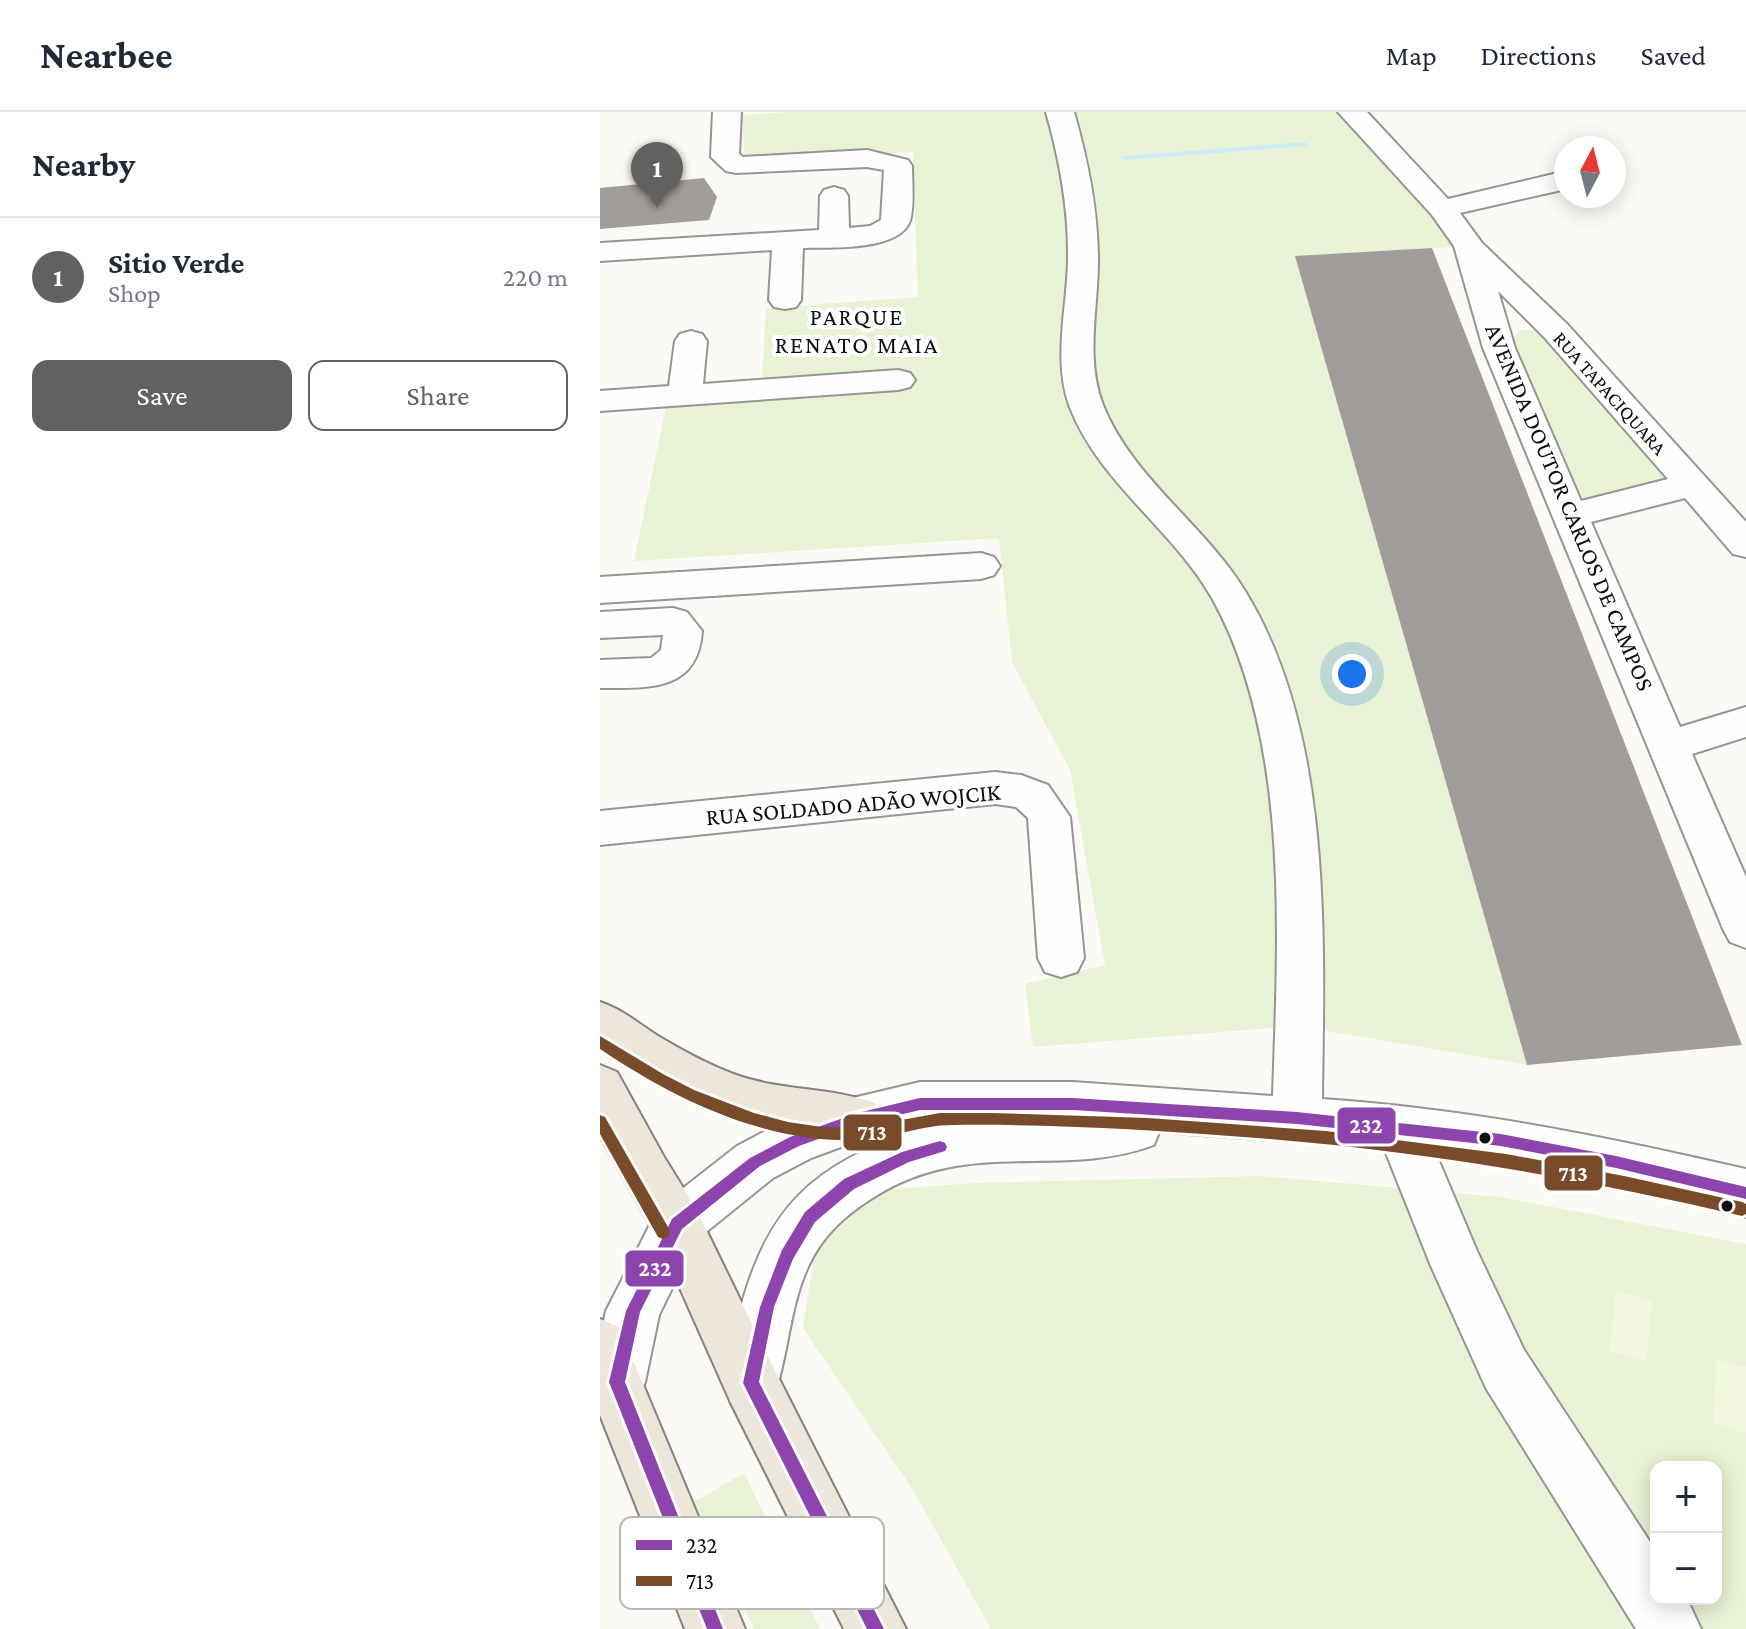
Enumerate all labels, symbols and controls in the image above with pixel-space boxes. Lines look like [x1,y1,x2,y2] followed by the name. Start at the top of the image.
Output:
[40,34,173,76] text: Nearbee
[1386,40,1437,71] text: Map
[1481,40,1596,71] text: Directions
[1640,40,1706,71] text: Saved
[1554,136,1626,208] north arrow
[631,142,683,208] pin: 1
[32,146,135,183] text: Nearby
[108,246,245,279] text: Sitio Verde
[53,263,63,292] text: 1
[503,263,568,292] text: 220 m
[108,279,161,308] text: Shop
[775,303,939,358] district label: PARQUE RENATO MAIA
[1480,319,1660,695] street label: AVENIDA DOUTOR CARLOS DE CAMPOS
[1549,327,1671,460] street label: RUA TAPACIQUARA
[32,360,292,431] button: Save
[308,360,568,431] button: Share
[1332,654,1372,694] your location
[705,778,1002,830] street label: RUA SOLDADO ADÃO WOJCIK
[1336,1106,1397,1145] line badge: 232
[842,1113,903,1152] line badge: 713
[1350,1113,1382,1138] text: 232
[857,1120,887,1145] text: 713
[1477,1130,1493,1146] unlabelled marker
[1543,1154,1604,1192] line badge: 713
[1558,1161,1588,1186] text: 713
[1719,1198,1735,1214] unlabelled marker
[624,1249,685,1288] line badge: 232
[639,1256,671,1281] text: 232
[1650,1461,1722,1605] map controls
[1650,1461,1722,1533] button: +
[620,1517,884,1609] legend
[686,1533,717,1558] text: 232
[1650,1533,1722,1605] button: −
[686,1569,714,1594] text: 713

